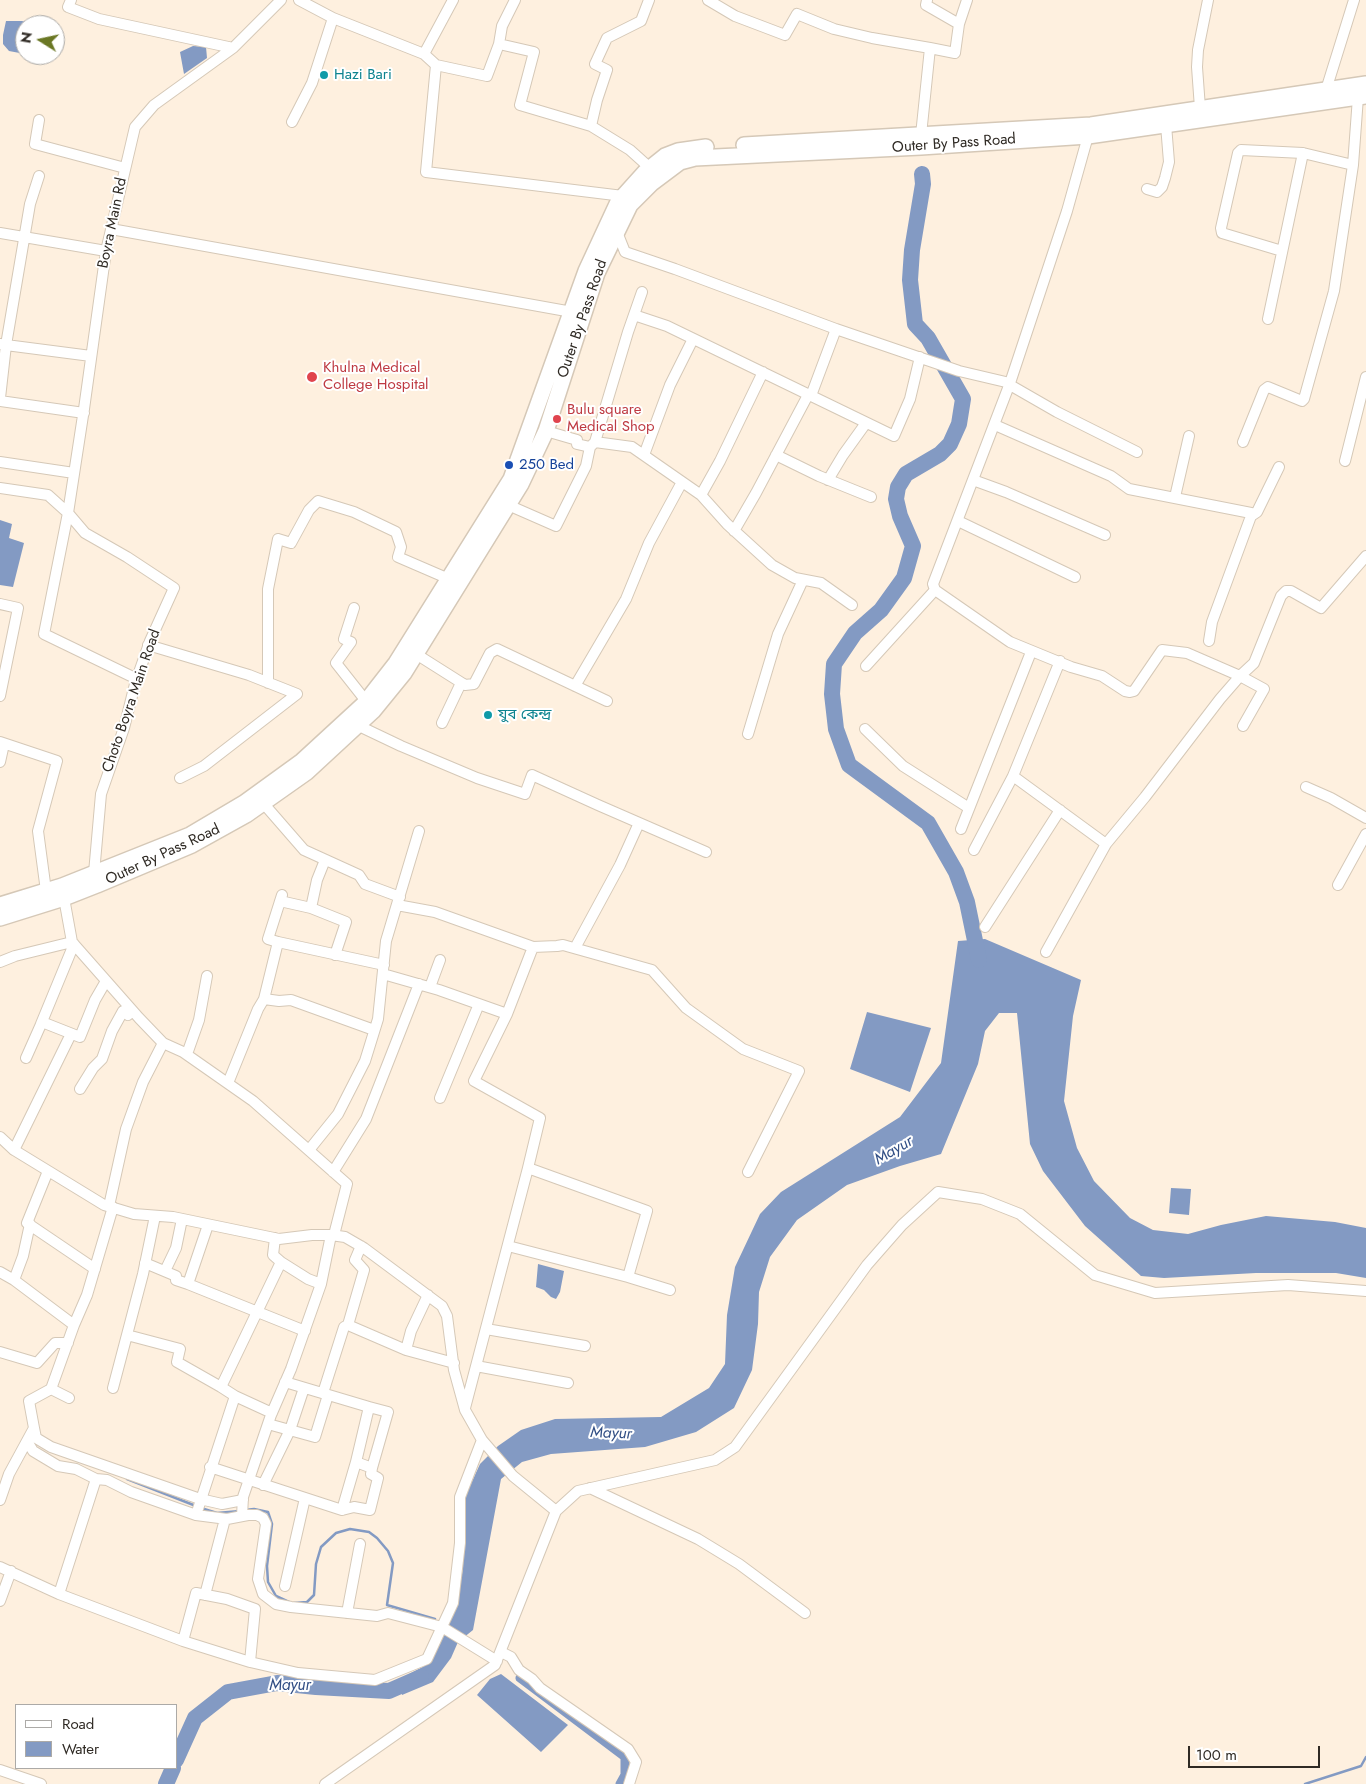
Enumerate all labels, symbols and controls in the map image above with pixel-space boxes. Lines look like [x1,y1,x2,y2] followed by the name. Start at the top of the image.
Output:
[15,15,65,65] north arrow
[15,30,37,45] text: N
[334,66,392,84] place label: Hazi Bari
[318,69,330,81] marker: Hazi Bari
[891,131,1017,157] street label: Outer By Pass Road
[95,176,131,270] street label: Boyra Main Rd
[554,257,612,381] street label: Outer By Pass Road
[323,359,429,394] place label: Khulna Medical College Hospital
[305,370,319,384] marker: Khulna Medical College Hospital
[567,401,654,436] place label: Bulu square Medical Shop
[551,413,563,425] marker: Bulu square Medical Shop
[519,456,574,474] place label: 250 Bed
[503,459,515,471] marker: 250 Bed
[99,627,165,775] street label: Choto Boyra Main Road
[498,706,551,724] place label: যুব কেন্দ্র
[482,709,494,721] marker: যুব কেন্দ্র
[103,821,223,889] street label: Outer By Pass Road
[871,1132,917,1170] water label: Mayur
[590,1424,632,1444] water label: Mayur
[269,1676,311,1696] water label: Mayur
[15,1704,178,1769] legend
[62,1713,94,1735] text: Road
[1191,1736,1324,1768] scale bar
[62,1738,99,1760] text: Water
[1196,1744,1237,1766] text: 100 m

